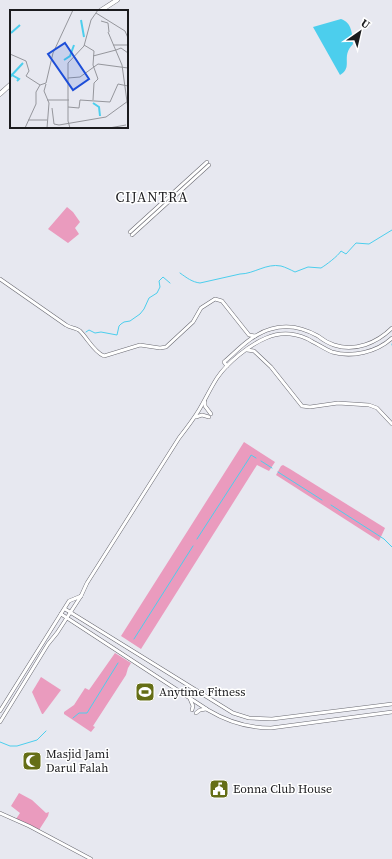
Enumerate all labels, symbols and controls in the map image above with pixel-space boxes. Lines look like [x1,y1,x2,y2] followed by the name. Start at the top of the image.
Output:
[10,10,128,128] inset map
[340,12,380,52] north arrow
[358,16,373,33] text: U
[115,187,189,207] district label: CIJANTRA
[134,681,156,703] sports icon: Anytime Fitness
[159,684,245,700] place label: Anytime Fitness
[46,746,109,776] place label: Masjid Jami Darul Falah
[21,750,43,772] mosque icon: Masjid Jami Darul Falah
[208,778,230,800] public building icon: Eonna Club House
[233,781,332,797] place label: Eonna Club House

